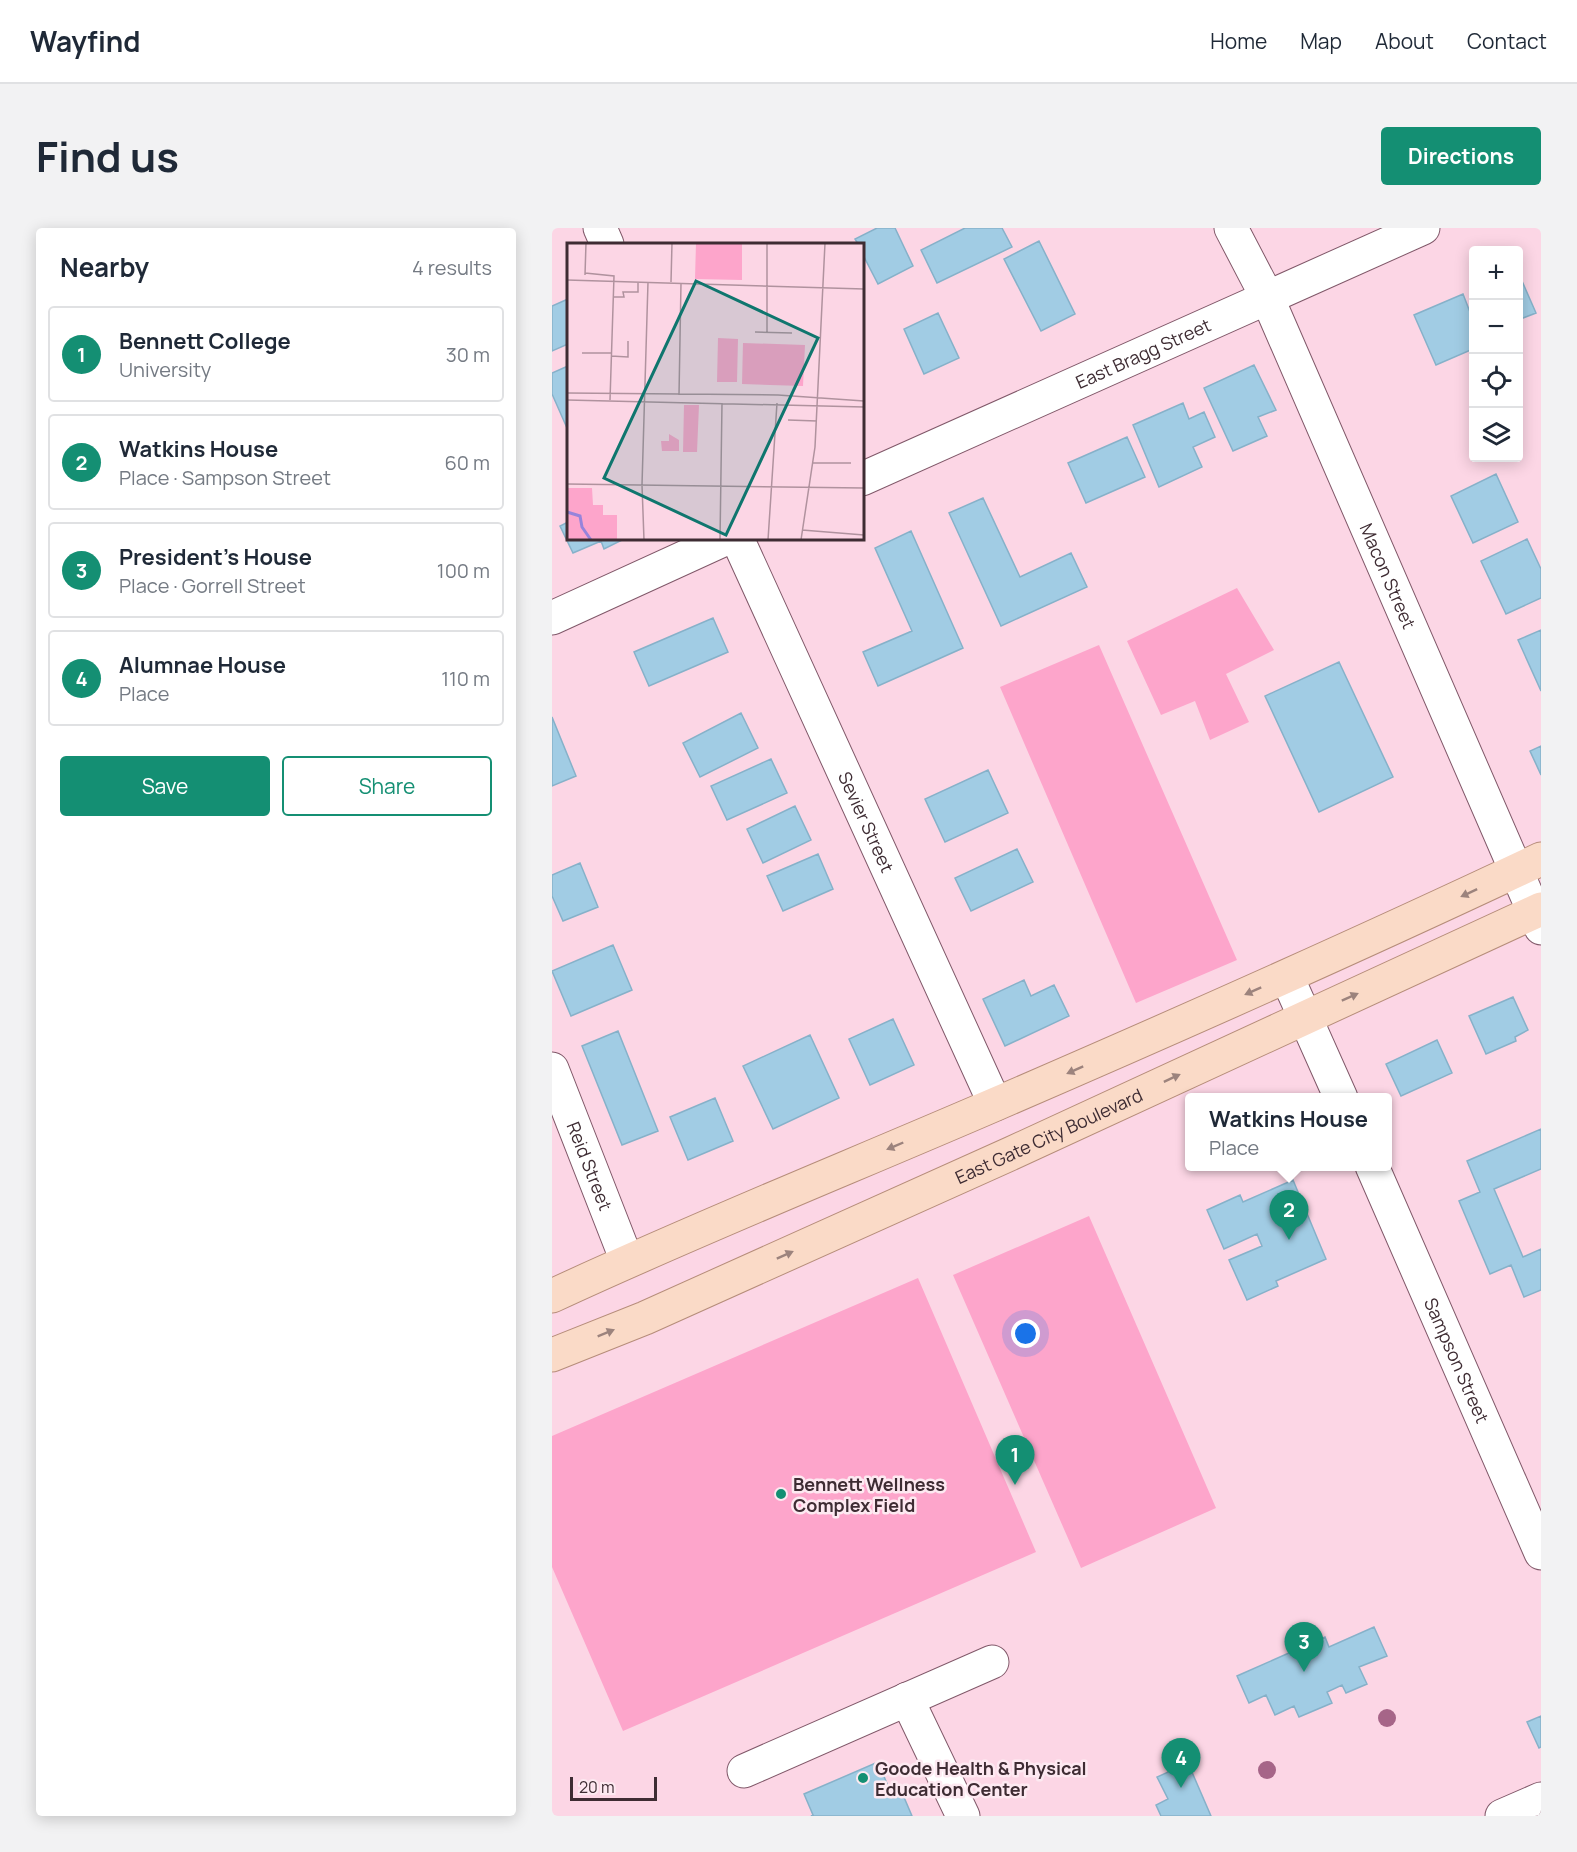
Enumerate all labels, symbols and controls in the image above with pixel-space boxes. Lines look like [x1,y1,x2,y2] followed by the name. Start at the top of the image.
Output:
[30,22,140,60] text: Wayfind
[1210,27,1267,55] text: Home
[1300,27,1342,55] text: Map
[1375,27,1434,55] text: About
[1467,27,1547,55] text: Contact
[36,127,179,185] text: Find us
[1381,127,1541,185] button: Directions
[567,243,864,540] inset map
[1469,246,1523,462] map controls
[1469,246,1523,300] button: +
[60,249,149,285] text: Nearby
[412,254,492,281] text: 4 results
[1469,300,1523,354] button: −
[1072,313,1214,394] street label: East Bragg Street
[119,326,291,356] text: Bennett College
[77,341,86,368] text: 1
[446,341,490,368] text: 30 m
[1469,354,1523,408] button: locate
[119,356,211,383] text: University
[1469,408,1523,462] button: layers
[119,434,278,464] text: Watkins House
[76,449,87,476] text: 2
[444,449,490,476] text: 60 m
[119,464,331,491] text: Place · Sampson Street
[1355,520,1422,632] street label: Macon Street
[119,542,312,572] text: President's House
[76,557,87,584] text: 3
[437,557,490,584] text: 100 m
[119,572,306,599] text: Place · Gorrell Street
[119,650,286,680] text: Alumnae House
[75,665,88,692] text: 4
[441,665,490,692] text: 110 m
[119,680,169,707] text: Place
[60,756,270,816] button: Save
[282,756,492,816] button: Share
[833,768,900,876] street label: Sevier Street
[1460,888,1477,897] one-way arrow
[1245,987,1262,996] one-way arrow
[1341,992,1359,1002] one-way arrow
[1066,1065,1083,1074] one-way arrow
[1164,1074,1181,1083] one-way arrow
[951,1082,1146,1189] street label: East Gate City Boulevard
[1185,1093,1392,1171] popup
[1209,1104,1368,1134] text: Watkins House
[562,1118,618,1214] street label: Reid Street
[1209,1134,1259,1161] text: Place
[886,1141,904,1151] one-way arrow
[1270,1190,1308,1240] pin: 2
[776,1250,793,1259] one-way arrow
[1419,1294,1495,1427] street label: Sampson Street
[1011,1319,1040,1348] your location
[597,1328,615,1337] one-way arrow
[996,1436,1034,1485] pin: 1
[793,1472,945,1517] place label: Bennett Wellness Complex Field
[774,1487,788,1501] marker: Bennett Wellness Complex Field
[1284,1622,1323,1672] pin: 3
[1162,1738,1200,1788] pin: 4
[875,1756,1087,1801] place label: Goode Health & Physical Education Center
[856,1771,870,1785] marker: Goode Health & Physical Education Center
[570,1774,657,1802] scale bar
[579,1776,615,1798] text: 20 m

